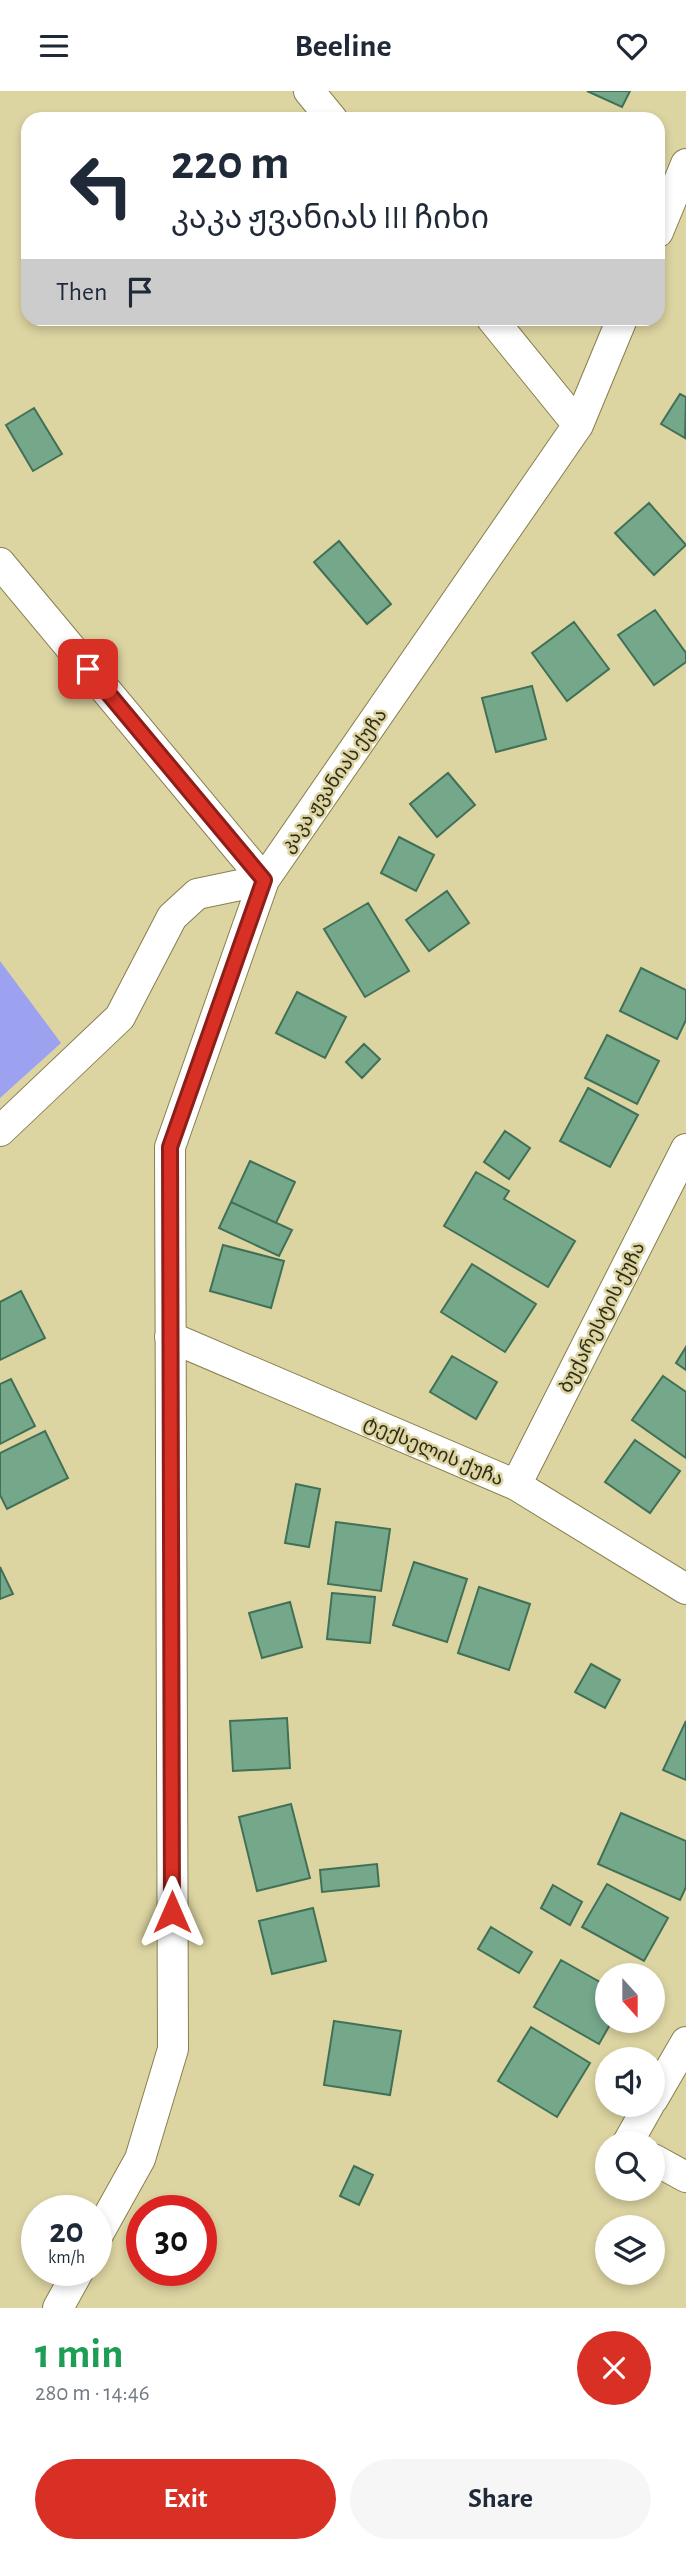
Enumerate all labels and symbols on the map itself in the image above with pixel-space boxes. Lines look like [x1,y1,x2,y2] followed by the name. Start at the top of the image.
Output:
[58,639,118,699] pin
[278,706,392,857] street label: კაკა ჟვანიას ქუჩა
[555,1239,649,1397] street label: ბუქარესტის ქუჩა
[360,1413,506,1491] street label: ტექსელის ქუჩა
[135,1875,209,1949] position arrow
[595,1963,665,2033] north arrow
[126,2195,217,2286] speed limit sign: 30

